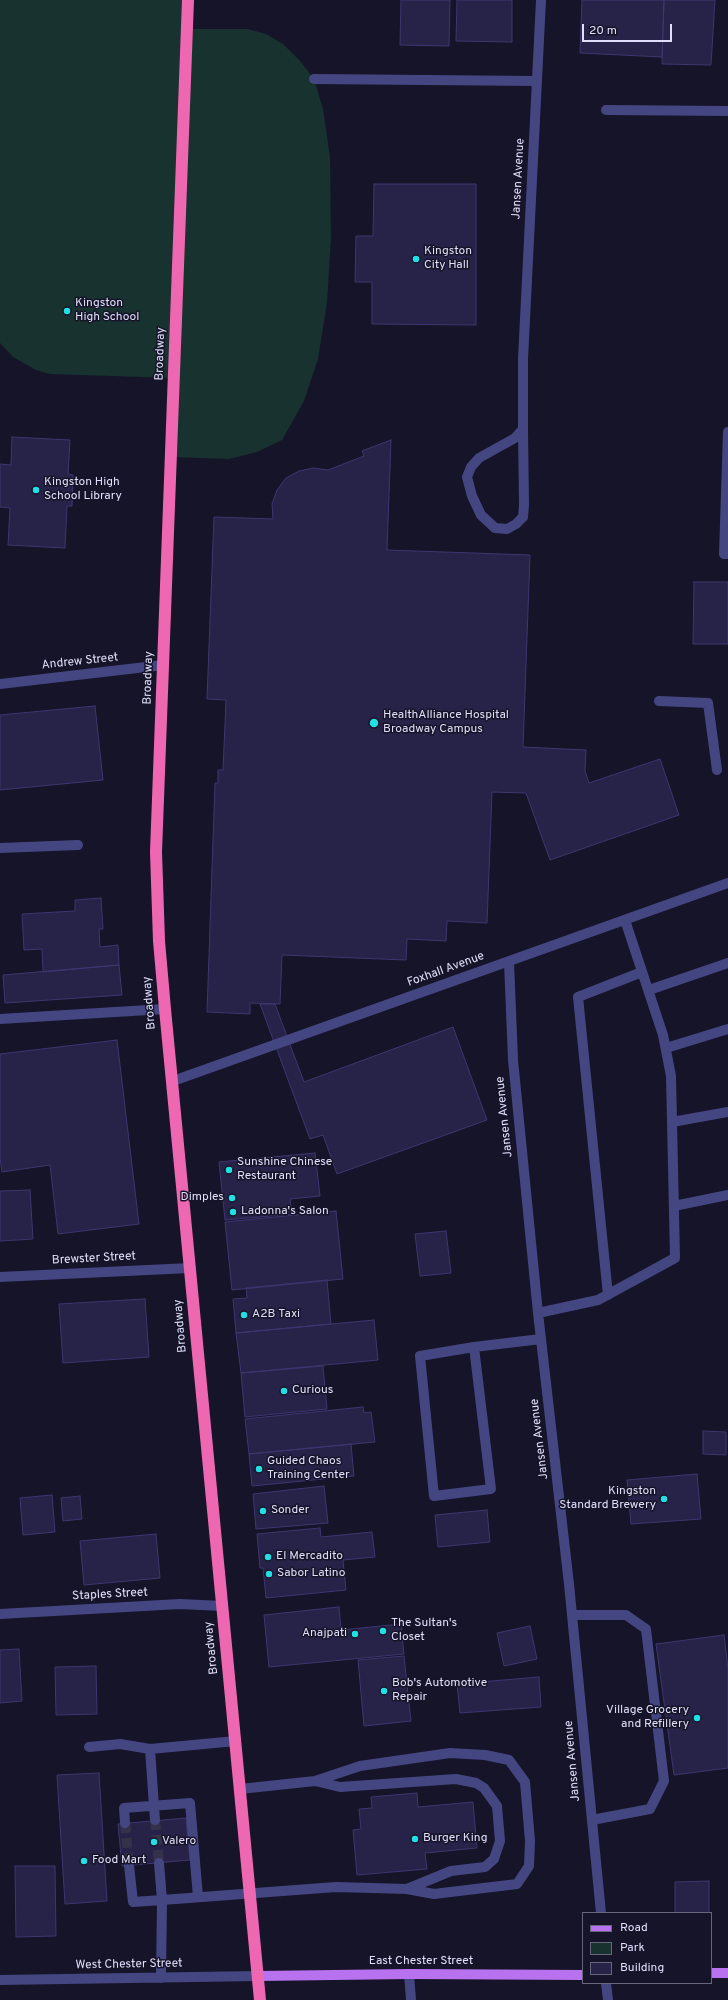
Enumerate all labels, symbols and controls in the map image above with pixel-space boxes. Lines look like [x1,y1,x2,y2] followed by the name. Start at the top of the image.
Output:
[584,16,674,42] scale bar
[589,23,617,39] text: 20 m
[510,138,528,220] street label: Jansen Avenue
[424,245,472,273] place label: Kingston City Hall
[411,254,421,264] marker: Kingston City Hall
[75,297,139,325] place label: Kingston High School
[62,306,72,316] marker: Kingston High School
[153,327,169,381] street label: Broadway
[44,476,122,504] place label: Kingston High School Library
[31,485,41,495] marker: Kingston High School Library
[41,651,119,673] street label: Andrew Street
[141,651,157,705] street label: Broadway
[383,709,509,737] place label: HealthAlliance Hospital Broadway Campus
[368,717,380,729] marker: HealthAlliance Hospital Broadway Campus
[406,949,486,991] street label: Foxhall Avenue
[140,976,160,1030] street label: Broadway
[494,1076,516,1158] street label: Jansen Avenue
[237,1156,332,1184] place label: Sunshine Chinese Restaurant
[224,1165,234,1175] marker: Sunshine Chinese Restaurant
[181,1191,224,1205] place label: Dimples
[227,1193,237,1203] marker: Dimples
[241,1205,329,1219] place label: Ladonna's Salon
[228,1207,238,1217] marker: Ladonna's Salon
[52,1250,136,1268] street label: Brewster Street
[171,1299,191,1353] street label: Broadway
[252,1308,300,1322] place label: A2B Taxi
[239,1310,249,1320] marker: A2B Taxi
[292,1384,333,1398] place label: Curious
[279,1386,289,1396] marker: Curious
[528,1398,552,1480] street label: Jansen Avenue
[267,1455,350,1483] place label: Guided Chaos Training Center
[254,1464,264,1474] marker: Guided Chaos Training Center
[559,1485,656,1513] place label: Kingston Standard Brewery
[659,1494,669,1504] marker: Kingston Standard Brewery
[271,1504,310,1518] place label: Sonder
[258,1506,268,1516] marker: Sonder
[276,1550,343,1564] place label: El Mercadito
[263,1552,273,1562] marker: El Mercadito
[277,1567,345,1581] place label: Sabor Latino
[264,1569,274,1579] marker: Sabor Latino
[72,1586,148,1604] street label: Staples Street
[391,1617,457,1645] place label: The Sultan's Closet
[202,1621,222,1675] street label: Broadway
[378,1626,388,1636] marker: The Sultan's Closet
[302,1627,347,1641] place label: Anajpati
[350,1629,360,1639] marker: Anajpati
[392,1677,487,1705] place label: Bob's Automotive Repair
[379,1686,389,1696] marker: Bob's Automotive Repair
[606,1704,689,1732] place label: Village Grocery and Refillery
[692,1713,702,1723] marker: Village Grocery and Refillery
[562,1720,584,1802] street label: Jansen Avenue
[423,1832,487,1846] place label: Burger King
[410,1834,420,1844] marker: Burger King
[162,1835,196,1849] place label: Valero
[149,1837,159,1847] marker: Valero
[92,1854,146,1868] place label: Food Mart
[79,1856,89,1866] marker: Food Mart
[582,1912,712,1984] legend
[620,1920,648,1936] text: Road
[620,1940,645,1956] text: Park
[369,1955,473,1969] street label: East Chester Street
[75,1957,183,1973] street label: West Chester Street
[620,1960,664,1976] text: Building

